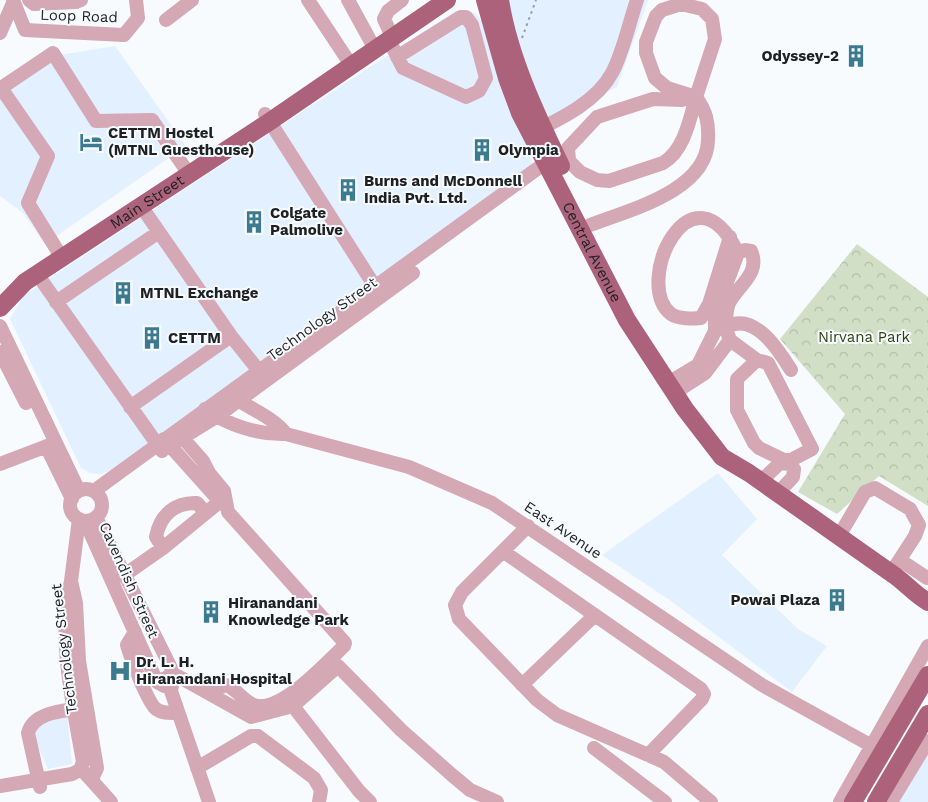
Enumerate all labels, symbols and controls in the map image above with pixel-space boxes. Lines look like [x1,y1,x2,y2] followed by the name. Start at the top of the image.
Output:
[40,6,118,26] street label: Loop Road
[843,43,869,69] building icon: Odyssey-2
[762,47,839,65] place label: Odyssey-2
[108,124,255,159] place label: CETTM Hostel (MTNL Guesthouse)
[78,129,104,155] hotel icon: CETTM Hostel (MTNL Guesthouse)
[469,137,495,163] building icon: Olympia
[498,141,559,159] place label: Olympia
[107,171,188,233] street label: Main Street
[364,172,522,207] place label: Burns and McDonnell India Pvt. Ltd.
[335,177,361,203] building icon: Burns and McDonnell India Pvt. Ltd.
[559,199,625,305] street label: Central Avenue
[270,204,343,239] place label: Colgate Palmolive
[241,209,267,235] building icon: Colgate Palmolive
[264,273,381,365] street label: Technology Street
[110,280,136,306] building icon: MTNL Exchange
[140,284,259,302] place label: MTNL Exchange
[139,325,165,351] building icon: CETTM
[818,328,911,346] park label: Nirvana Park
[168,329,221,347] place label: CETTM
[521,497,605,563] street label: East Avenue
[95,519,163,641] street label: Cavendish Street
[47,582,81,715] street label: Technology Street
[824,587,850,613] building icon: Powai Plaza
[731,591,820,609] place label: Powai Plaza
[228,594,350,629] place label: Hiranandani Knowledge Park
[198,599,224,625] building icon: Hiranandani Knowledge Park
[136,653,292,688] place label: Dr. L. H. Hiranandani Hospital
[107,658,133,684] hospital icon: Dr. L. H. Hiranandani Hospital

